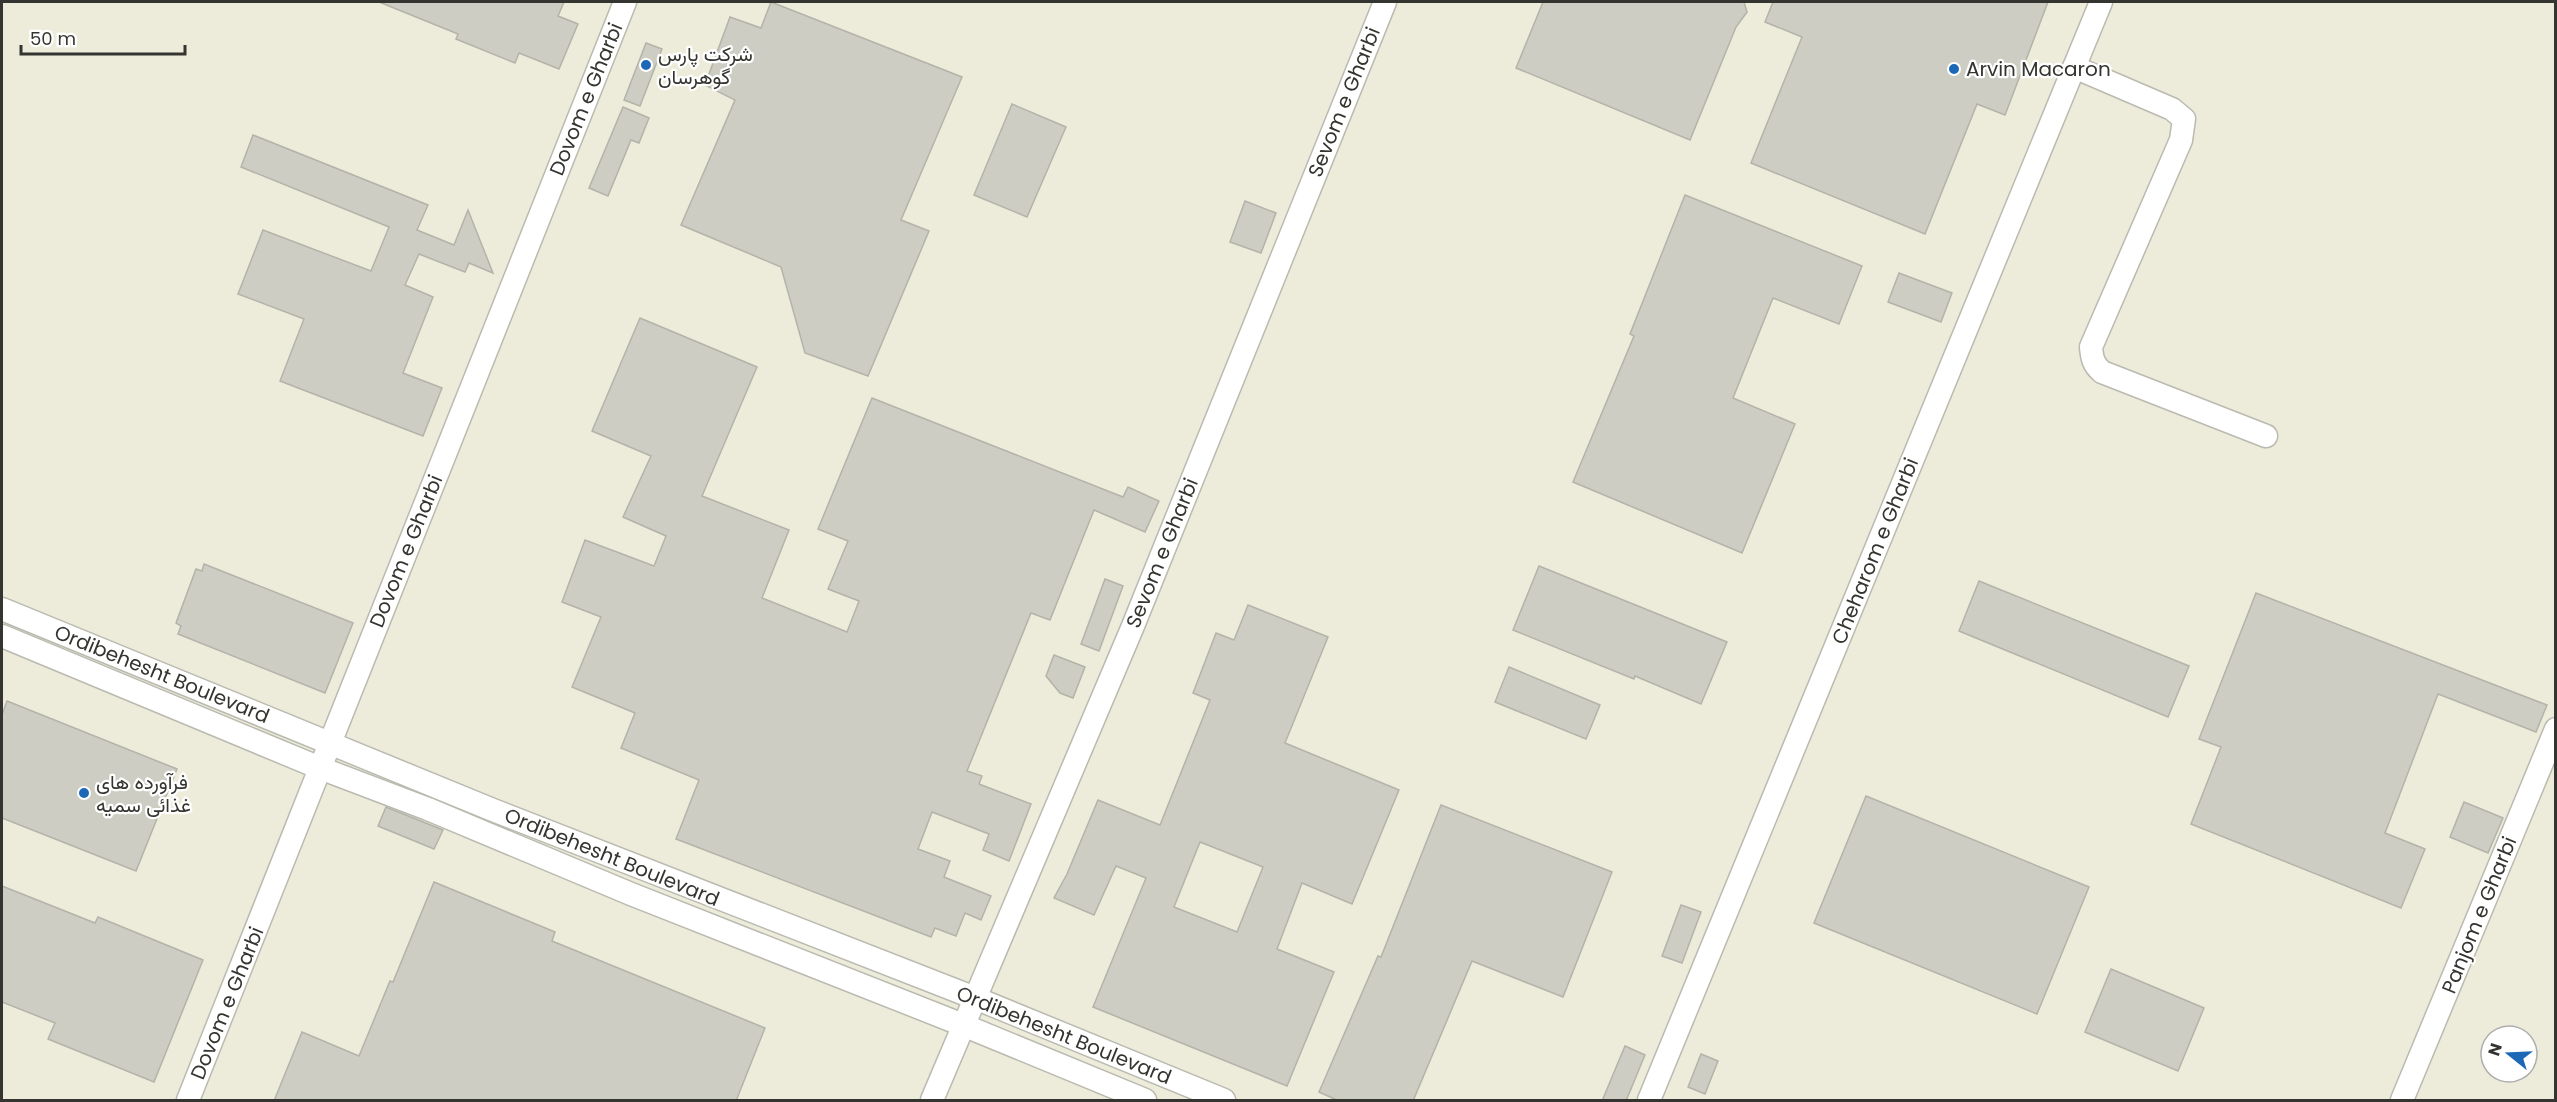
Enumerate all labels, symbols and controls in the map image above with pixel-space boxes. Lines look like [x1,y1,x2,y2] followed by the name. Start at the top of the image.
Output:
[21,18,184,56] scale bar
[543,18,629,180] street label: Dovom e Gharbi
[1301,23,1387,181] street label: Sevom e Gharbi
[30,26,76,51] text: 50 m
[658,40,753,91] place label: شرکت پارس گوهرسان
[1966,55,2111,83] place label: Arvin Macaron
[639,58,653,72] marker: شرکت پارس گوهرسان
[1947,62,1961,76] marker: Arvin Macaron
[1825,454,1925,648] street label: Cheharom e Gharbi
[363,470,449,632] street label: Dovom e Gharbi
[1119,474,1205,632] street label: Sevom e Gharbi
[50,618,274,730] street label: Ordibehesht Boulevard
[96,768,191,819] place label: فرآورده های غذائی سمیه
[77,786,91,800] marker: فرآورده های غذائی سمیه
[500,801,724,913] street label: Ordibehesht Boulevard
[2435,832,2523,998] street label: Panjom e Gharbi
[184,922,270,1084] street label: Dovom e Gharbi
[952,979,1176,1091] street label: Ordibehesht Boulevard
[2479,1024,2539,1084] north arrow
[2482,1040,2508,1059] text: N

